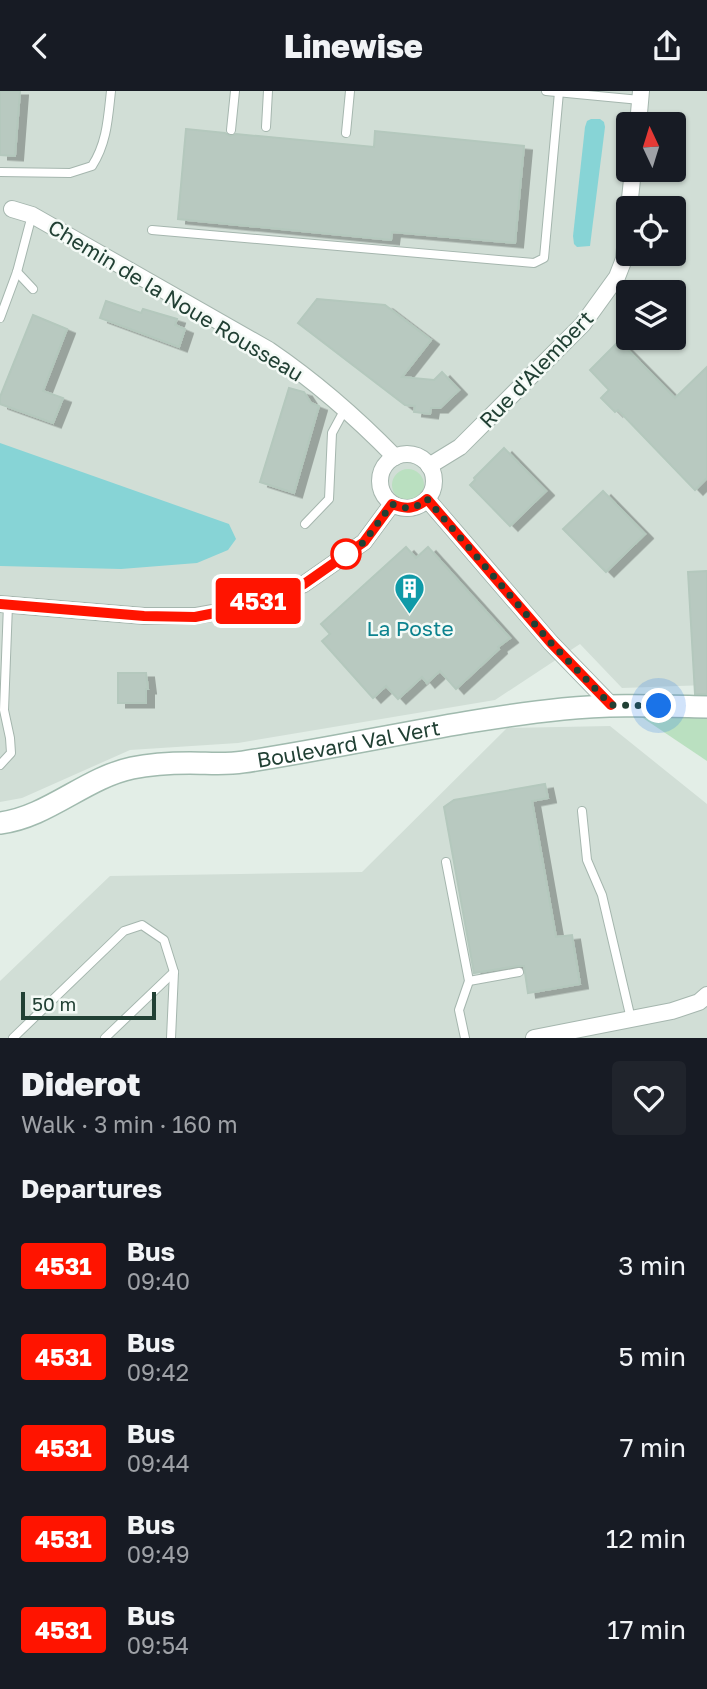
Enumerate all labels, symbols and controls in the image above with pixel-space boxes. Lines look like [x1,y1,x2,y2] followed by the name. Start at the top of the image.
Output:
[21,27,59,65] icon: back
[284,27,423,65] text: Linewise
[648,27,686,65] icon: share
[616,112,686,182] north arrow
[616,112,686,350] map controls
[616,196,686,266] button: locate
[44,213,308,387] street label: Chemin de la Noue Rousseau
[616,280,686,350] button: layers
[474,305,598,433] street label: Rue d'Alembert
[331,539,361,569] unlabelled marker
[393,571,427,615] building icon: La Poste
[209,578,307,624] line badge: 4531
[230,586,286,615] text: 4531
[366,615,454,641] place label: La Poste
[641,688,676,723] your location
[255,714,442,773] street label: Boulevard Val Vert
[21,989,156,1021] scale bar
[32,992,76,1015] text: 50 m
[612,1061,686,1135] button: heart
[21,1064,141,1103] text: Diderot
[21,1110,238,1138] text: Walk · 3 min · 160 m
[21,1173,162,1204] text: Departures
[127,1236,175,1267] text: Bus
[618,1250,686,1281] text: 3 min
[35,1251,92,1280] text: 4531
[127,1267,190,1295] text: 09:40
[127,1327,175,1358] text: Bus
[618,1341,686,1372] text: 5 min
[35,1342,92,1371] text: 4531
[127,1358,189,1386] text: 09:42
[127,1418,175,1449] text: Bus
[620,1432,686,1463] text: 7 min
[35,1433,92,1462] text: 4531
[127,1449,190,1477] text: 09:44
[127,1509,175,1540] text: Bus
[606,1523,686,1554] text: 12 min
[35,1524,92,1553] text: 4531
[127,1540,190,1568] text: 09:49
[127,1600,175,1631] text: Bus
[607,1614,686,1645] text: 17 min
[35,1615,92,1644] text: 4531
[127,1631,189,1659] text: 09:54

